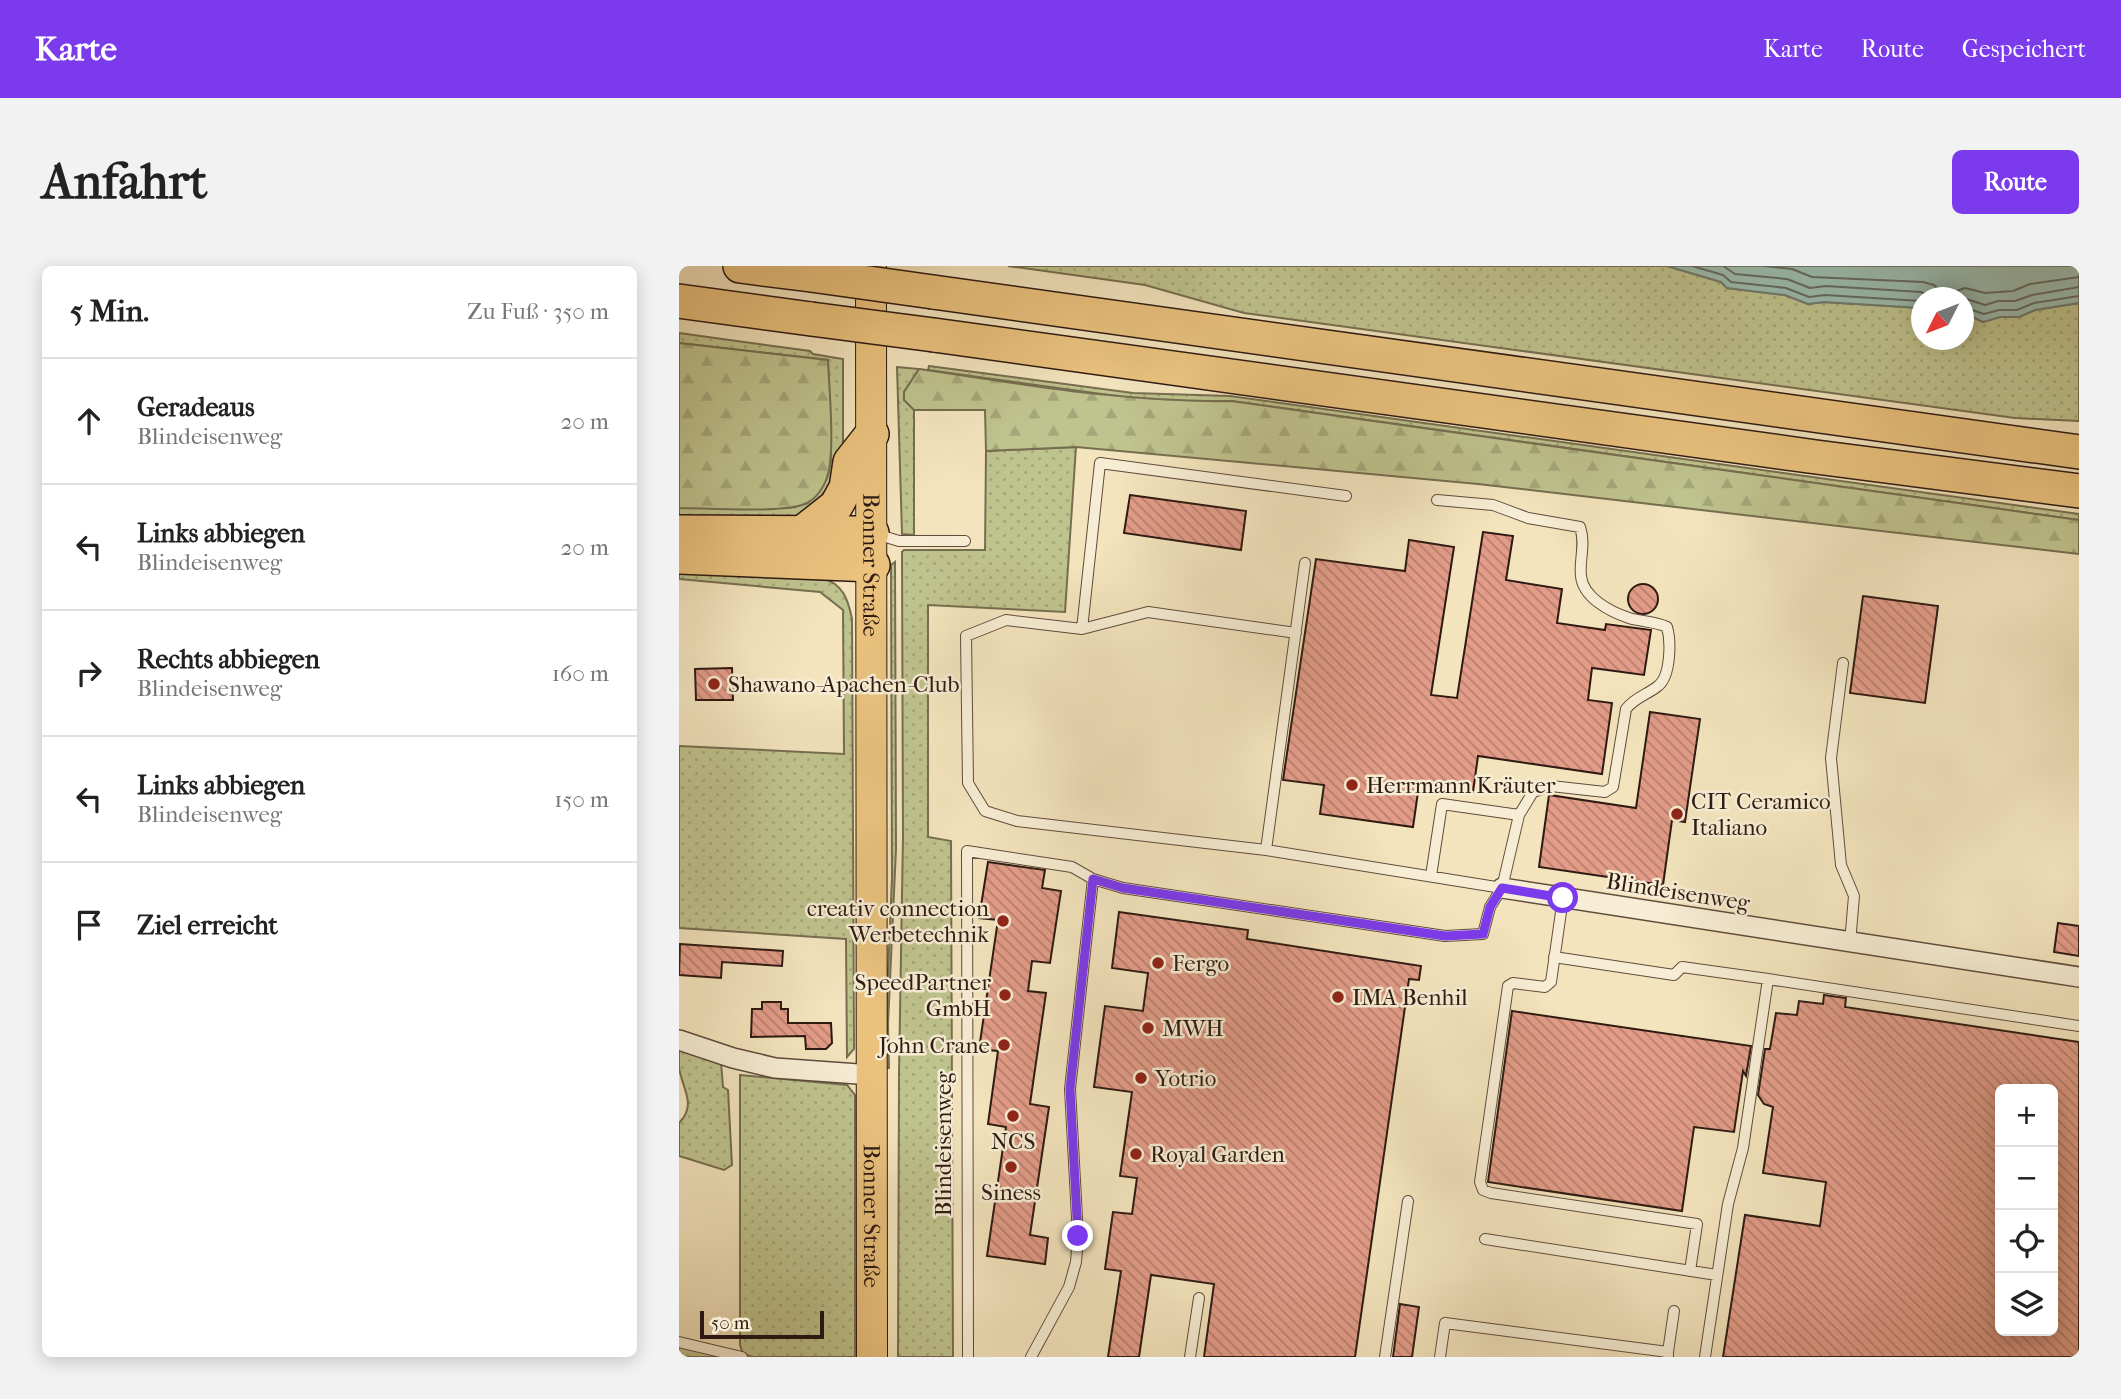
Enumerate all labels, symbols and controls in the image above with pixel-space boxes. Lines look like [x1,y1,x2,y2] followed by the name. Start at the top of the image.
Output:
[35,30,117,69] text: Karte
[1763,35,1823,63] text: Karte
[1861,35,1924,63] text: Route
[1962,35,2086,63] text: Gespeichert
[1952,150,2079,214] button: Route
[42,153,207,211] text: Anfahrt
[1911,287,1974,350] north arrow
[70,294,149,329] text: 5 Min.
[467,298,609,325] text: Zu Fuß · 350 m
[137,392,255,423] text: Geradeaus
[70,402,108,440] icon: ahead
[560,408,609,435] text: 20 m
[137,423,282,450] text: Blindeisenweg
[858,493,885,637] street label: Bonner Straße
[137,518,305,549] text: Links abbiegen
[70,528,108,566] icon: left
[560,534,609,561] text: 20 m
[137,549,282,576] text: Blindeisenweg
[137,644,320,675] text: Rechts abbiegen
[70,654,108,692] icon: right
[552,660,609,687] text: 160 m
[728,671,960,698] place label: Shawano-Apachen-Club
[137,675,282,702] text: Blindeisenweg
[706,676,722,692] marker: Shawano-Apachen-Club
[137,770,305,801] text: Links abbiegen
[1366,772,1556,799] place label: Herrmann Kräuter
[1344,777,1360,793] marker: Herrmann Kräuter
[70,780,108,818] icon: left
[554,786,609,813] text: 150 m
[1691,788,1831,841] place label: CIT Ceramico Italiano
[137,801,282,828] text: Blindeisenweg
[1669,806,1685,822] marker: CIT Ceramico Italiano
[1604,867,1752,917] street label: Blindeisenweg
[1547,882,1578,913] route start
[807,895,990,948] place label: creativ connection Werbetechnik
[70,906,108,944] icon: arrive
[137,910,278,941] text: Ziel erreicht
[995,913,1011,929] marker: creativ connection Werbetechnik
[1172,950,1229,977] place label: Fergo
[1150,955,1166,971] marker: Fergo
[855,969,991,1022] place label: SpeedPartner GmbH
[1352,984,1468,1011] place label: IMA Benhil
[997,987,1013,1003] marker: SpeedPartner GmbH
[1330,989,1346,1005] marker: IMA Benhil
[1162,1015,1224,1042] place label: MWH
[1140,1020,1156,1036] marker: MWH
[877,1032,990,1059] place label: John Crane
[996,1037,1012,1053] marker: John Crane
[1154,1065,1216,1092] place label: Yotrio
[1133,1070,1149,1086] marker: Yotrio
[930,1071,957,1217] street label: Blindeisenweg
[1995,1084,2058,1336] map controls
[1995,1084,2058,1147] button: +
[1005,1108,1021,1124] marker: NCS
[991,1128,1035,1155] place label: NCS
[1150,1141,1286,1168] place label: Royal Garden
[858,1144,885,1288] street label: Bonner Straße
[1128,1146,1144,1162] marker: Royal Garden
[1995,1147,2058,1210] button: −
[1003,1159,1019,1175] marker: Siness
[981,1179,1041,1206] place label: Siness
[1995,1210,2058,1273] button: locate
[1062,1220,1093,1251] route end
[1995,1273,2058,1336] button: layers
[700,1308,824,1340] scale bar
[711,1312,750,1334] text: 50 m

